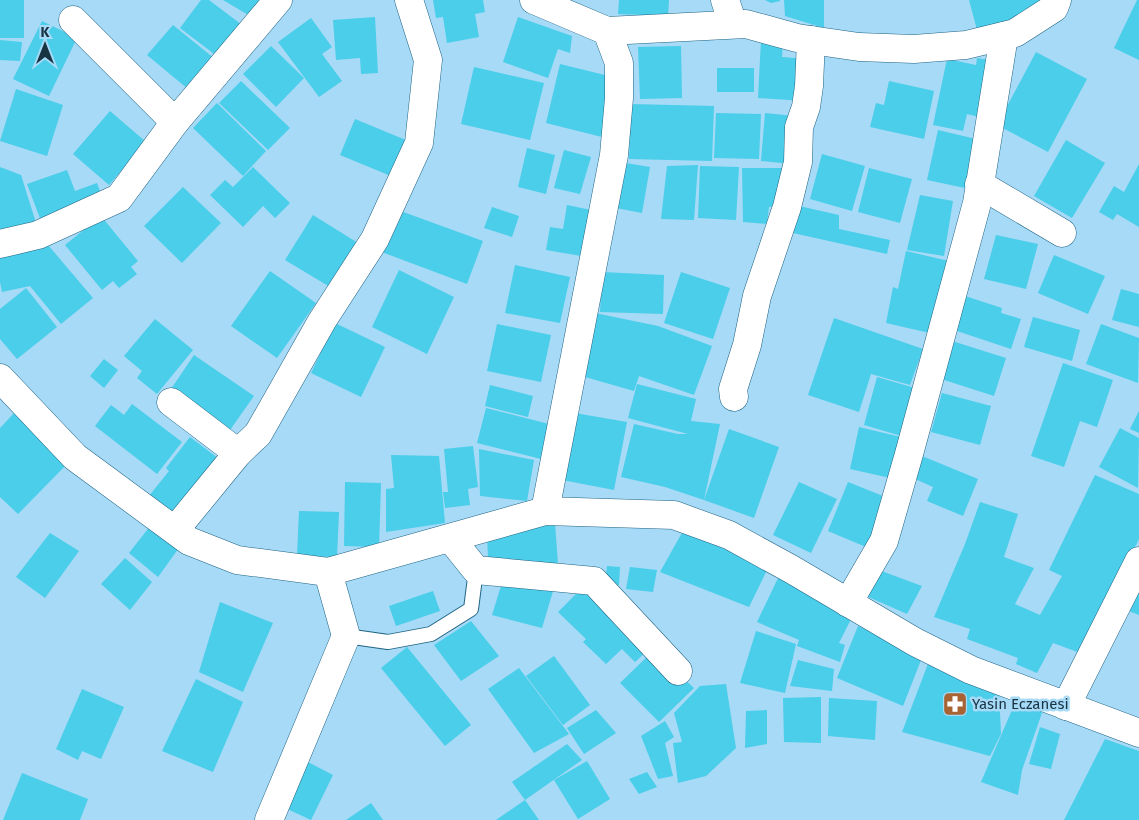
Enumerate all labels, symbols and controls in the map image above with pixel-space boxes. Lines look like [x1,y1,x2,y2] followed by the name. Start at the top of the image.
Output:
[20,20,70,70] north arrow
[41,24,51,41] text: K
[942,691,968,717] pharmacy icon: Yasin Eczanesi
[972,695,1069,713] place label: Yasin Eczanesi

